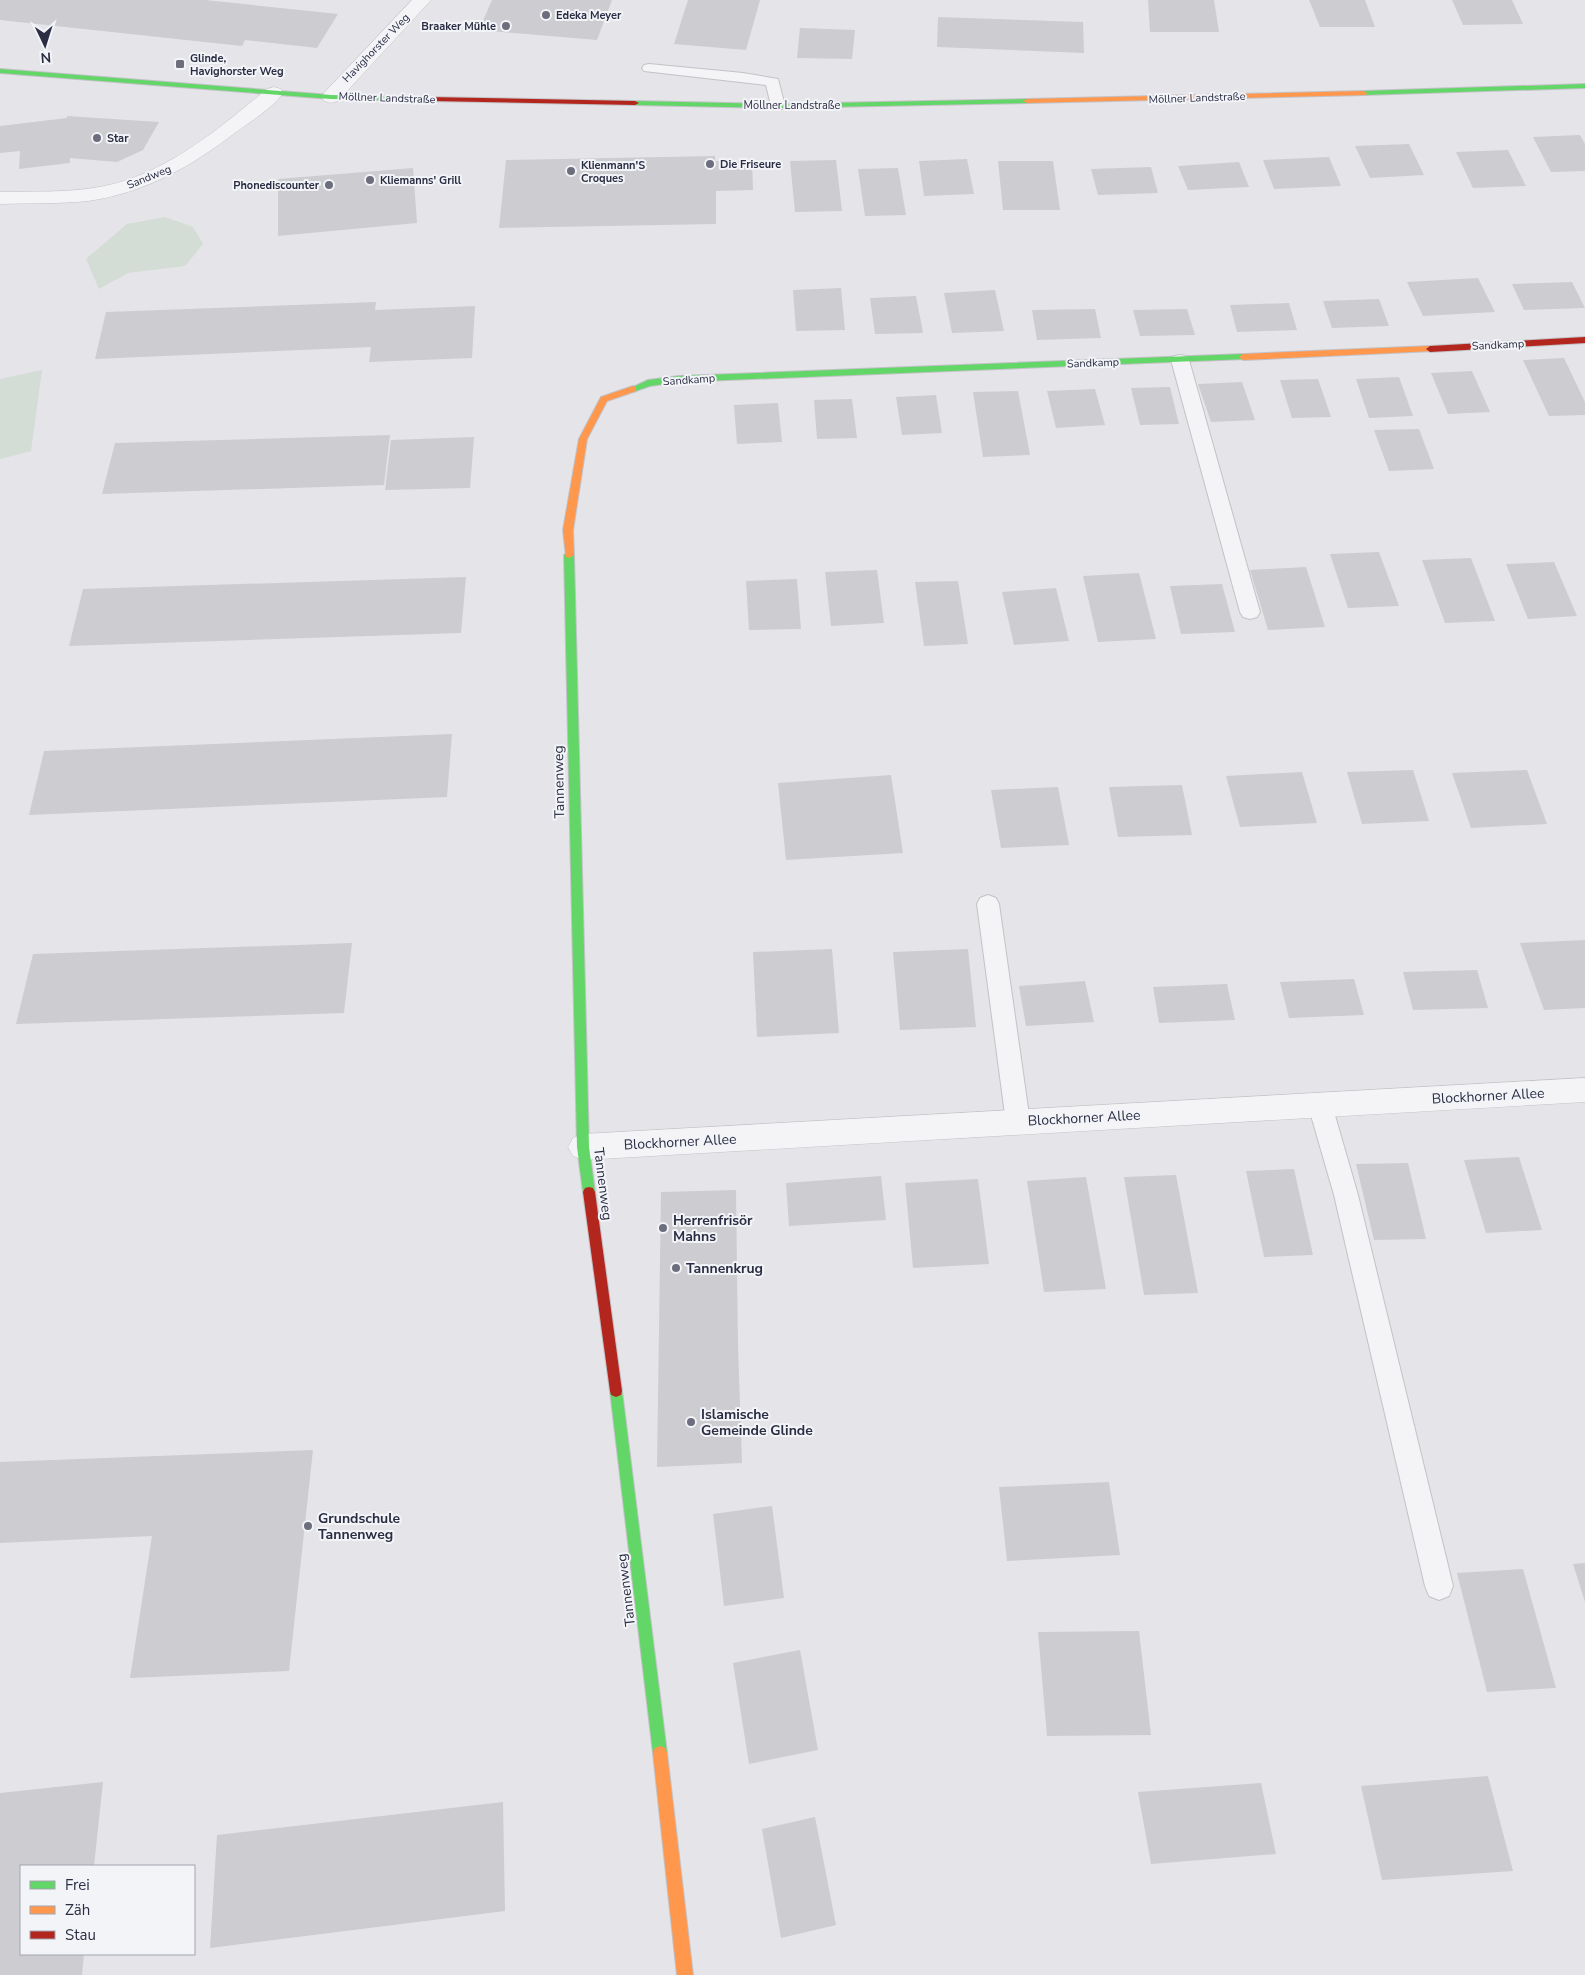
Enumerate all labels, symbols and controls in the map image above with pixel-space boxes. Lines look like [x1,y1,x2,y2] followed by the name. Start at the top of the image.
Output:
[556,8,622,23] place label: Edeka Meyer
[540,9,552,21] marker: Edeka Meyer
[339,10,413,86] street label: Havighorster Weg
[421,19,496,34] place label: Braaker Mühle
[20,20,70,70] north arrow
[500,20,512,32] marker: Braaker Mühle
[40,48,52,67] text: N
[190,51,284,79] place label: Glinde, Havighorster Weg
[174,58,186,70] marker: Glinde, Havighorster Weg
[338,89,436,107] street label: Möllner Landstraße
[1148,89,1246,107] street label: Möllner Landstraße
[744,98,841,113] street label: Möllner Landstraße
[107,131,129,146] place label: Star
[91,132,103,144] marker: Star
[720,157,781,172] place label: Die Friseure
[581,158,645,186] place label: Klienmann'S Croques
[704,158,716,170] marker: Die Friseure
[125,161,173,193] street label: Sandweg
[565,165,577,177] marker: Klienmann'S Croques
[380,173,462,188] place label: Kliemanns' Grill
[364,174,376,186] marker: Kliemanns' Grill
[233,178,320,193] place label: Phonediscounter
[323,179,335,191] marker: Phonediscounter
[1471,336,1525,354] street label: Sandkamp
[1067,355,1119,371] street label: Sandkamp
[662,371,716,389] street label: Sandkamp
[549,745,569,819] street label: Tannenweg
[1431,1084,1545,1108] street label: Blockhorner Allee
[1027,1106,1141,1130] street label: Blockhorner Allee
[623,1130,737,1154] street label: Blockhorner Allee
[589,1146,617,1222] street label: Tannenweg
[673,1211,753,1246] place label: Herrenfrisör Mahns
[657,1222,669,1234] marker: Herrenfrisör Mahns
[686,1259,763,1278] place label: Tannenkrug
[670,1262,682,1274] marker: Tannenkrug
[701,1405,813,1440] place label: Islamische Gemeinde Glinde
[685,1416,697,1428] marker: Islamische Gemeinde Glinde
[318,1509,401,1544] place label: Grundschule Tannenweg
[302,1520,314,1532] marker: Grundschule Tannenweg
[612,1552,640,1628] street label: Tannenweg
[20,1865,195,1955] legend
[65,1875,90,1895] text: Frei
[65,1900,90,1920] text: Zäh
[65,1925,96,1945] text: Stau

